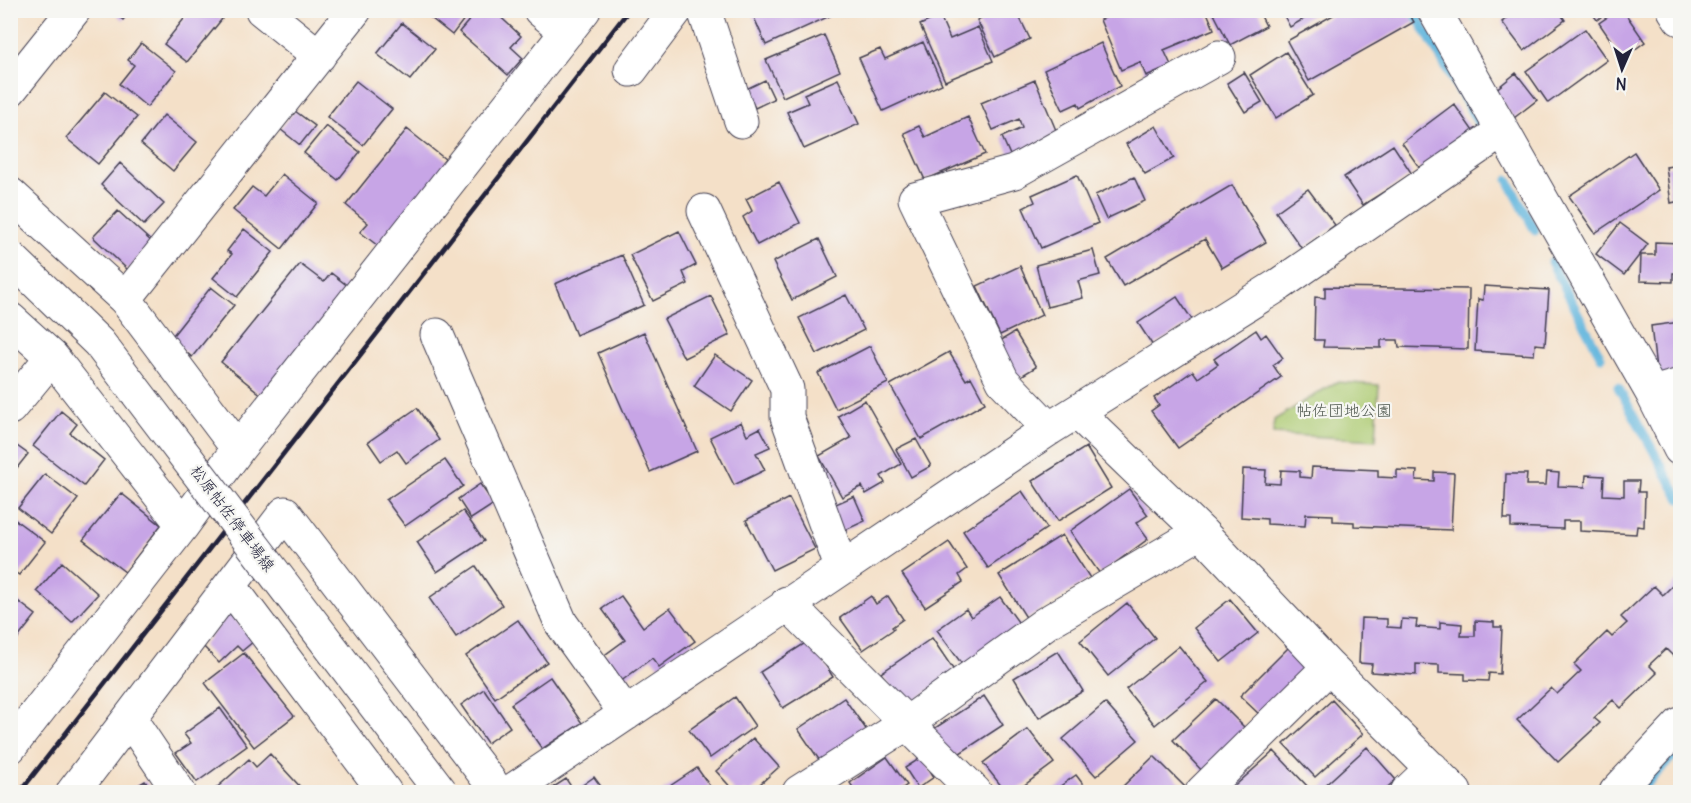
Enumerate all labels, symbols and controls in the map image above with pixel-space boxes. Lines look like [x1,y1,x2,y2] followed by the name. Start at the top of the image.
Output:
[1592,39,1652,99] north arrow
[1615,74,1627,94] text: N
[1296,400,1392,420] park label: 帖佐団地公園
[186,461,280,575] street label: 松原帖佐停車場線

